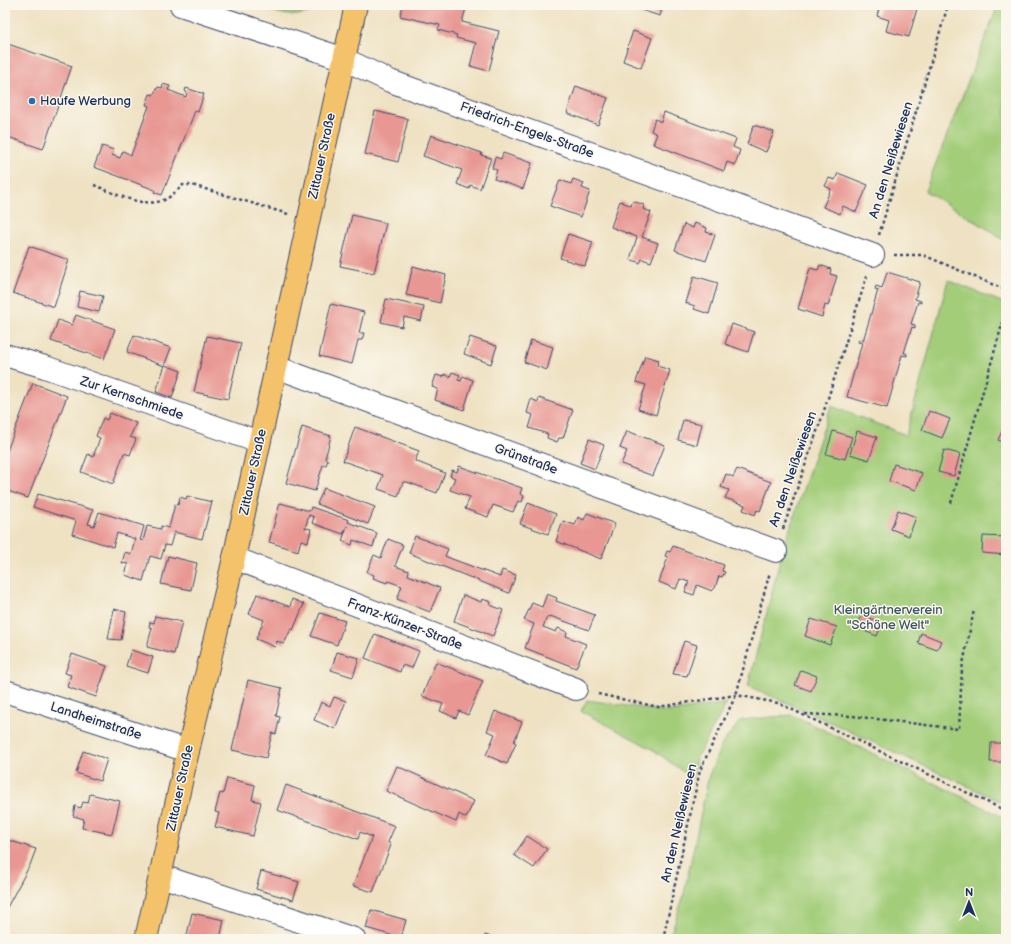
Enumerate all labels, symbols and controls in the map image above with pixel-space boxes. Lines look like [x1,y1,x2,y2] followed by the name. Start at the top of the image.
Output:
[40,93,131,109] place label: Haufe Werbung
[27,96,37,106] marker: Haufe Werbung
[458,98,596,162] street label: Friedrich-Engels-Straße
[866,100,916,220] street label: An den Neißewiesen
[305,111,339,201] street label: Zittauer Straße
[77,372,186,423] street label: Zur Kernschmiede
[766,409,820,529] street label: An den Neißewiesen
[236,427,270,517] street label: Zittauer Straße
[492,440,560,478] street label: Grünstraße
[345,595,465,653] street label: Franz-Künzer-Straße
[833,602,943,633] park label: Kleingärtnerverein "Schöne Welt"
[48,699,144,743] street label: Landheimstraße
[163,743,197,833] street label: Zittauer Straße
[658,762,700,884] street label: An den Neißewiesen
[949,882,989,922] north arrow
[965,886,973,899] text: N

